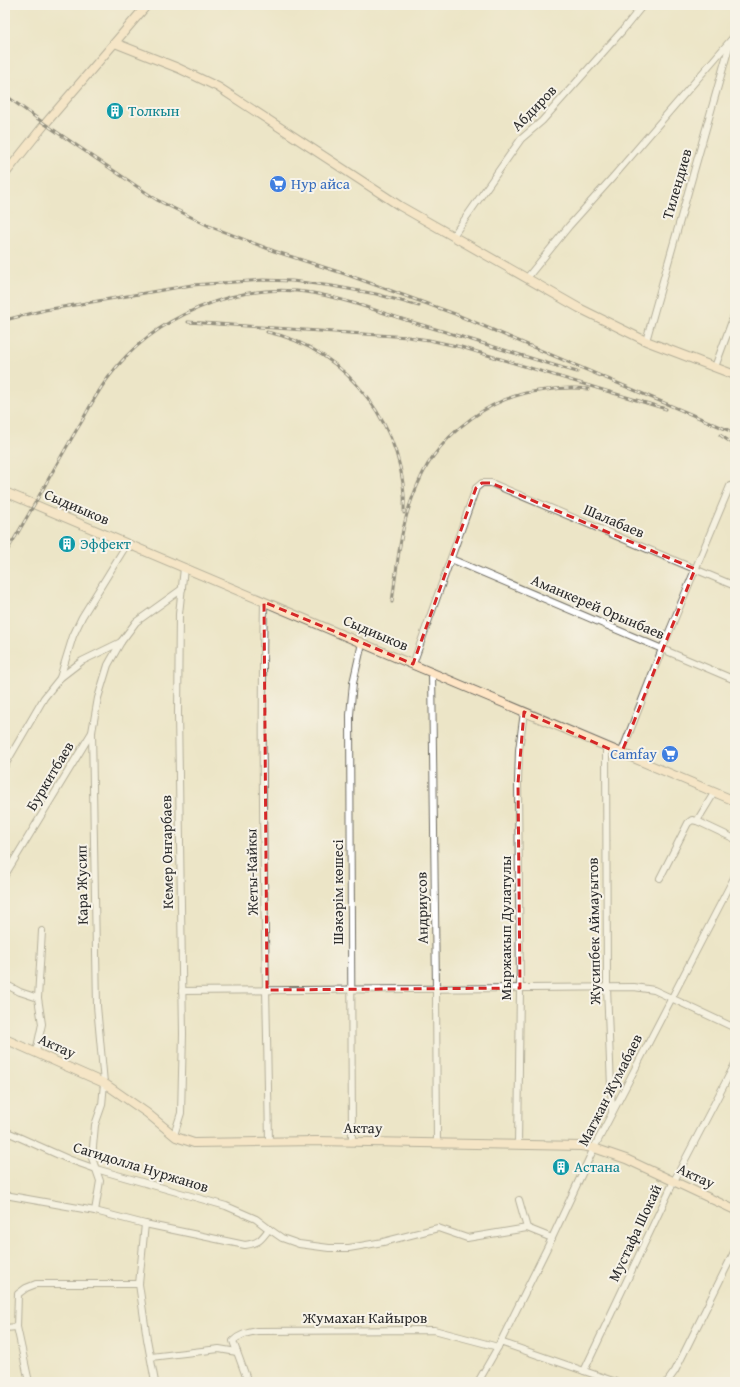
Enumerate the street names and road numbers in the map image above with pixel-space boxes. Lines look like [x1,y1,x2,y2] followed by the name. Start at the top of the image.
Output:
[506,80,561,135] street label: Абдиров
[656,146,697,222] street label: Тилендиев
[41,483,113,530] street label: Сыдиыков
[581,498,648,543] street label: Шалабаев
[528,569,668,644] street label: Аманкерей Орынбаев
[340,609,412,656] street label: Сыдиыков
[21,737,79,814] street label: Буркитбаев
[155,795,178,909] street label: Кемер Онгарбаев
[240,828,263,917] street label: Жеты-Кайкы
[327,839,348,945] street label: Шәкәрім көшесі
[70,844,93,925] street label: Кара Жусип
[495,855,516,1000] street label: Мыржакып Дулатулы
[582,857,605,1006] street label: Жусипбек Аймауытов
[410,872,433,944] street label: Андриусов
[35,1028,80,1063] street label: Актау
[572,1030,647,1150] street label: Магжан Жумабаев
[343,1117,383,1138] street label: Актау
[71,1136,212,1197] street label: Сагидолла Нуржанов
[674,1158,719,1193] street label: Актау
[603,1181,666,1285] street label: Мустафа Шокай
[302,1307,427,1328] street label: Жумахан Кайыров

